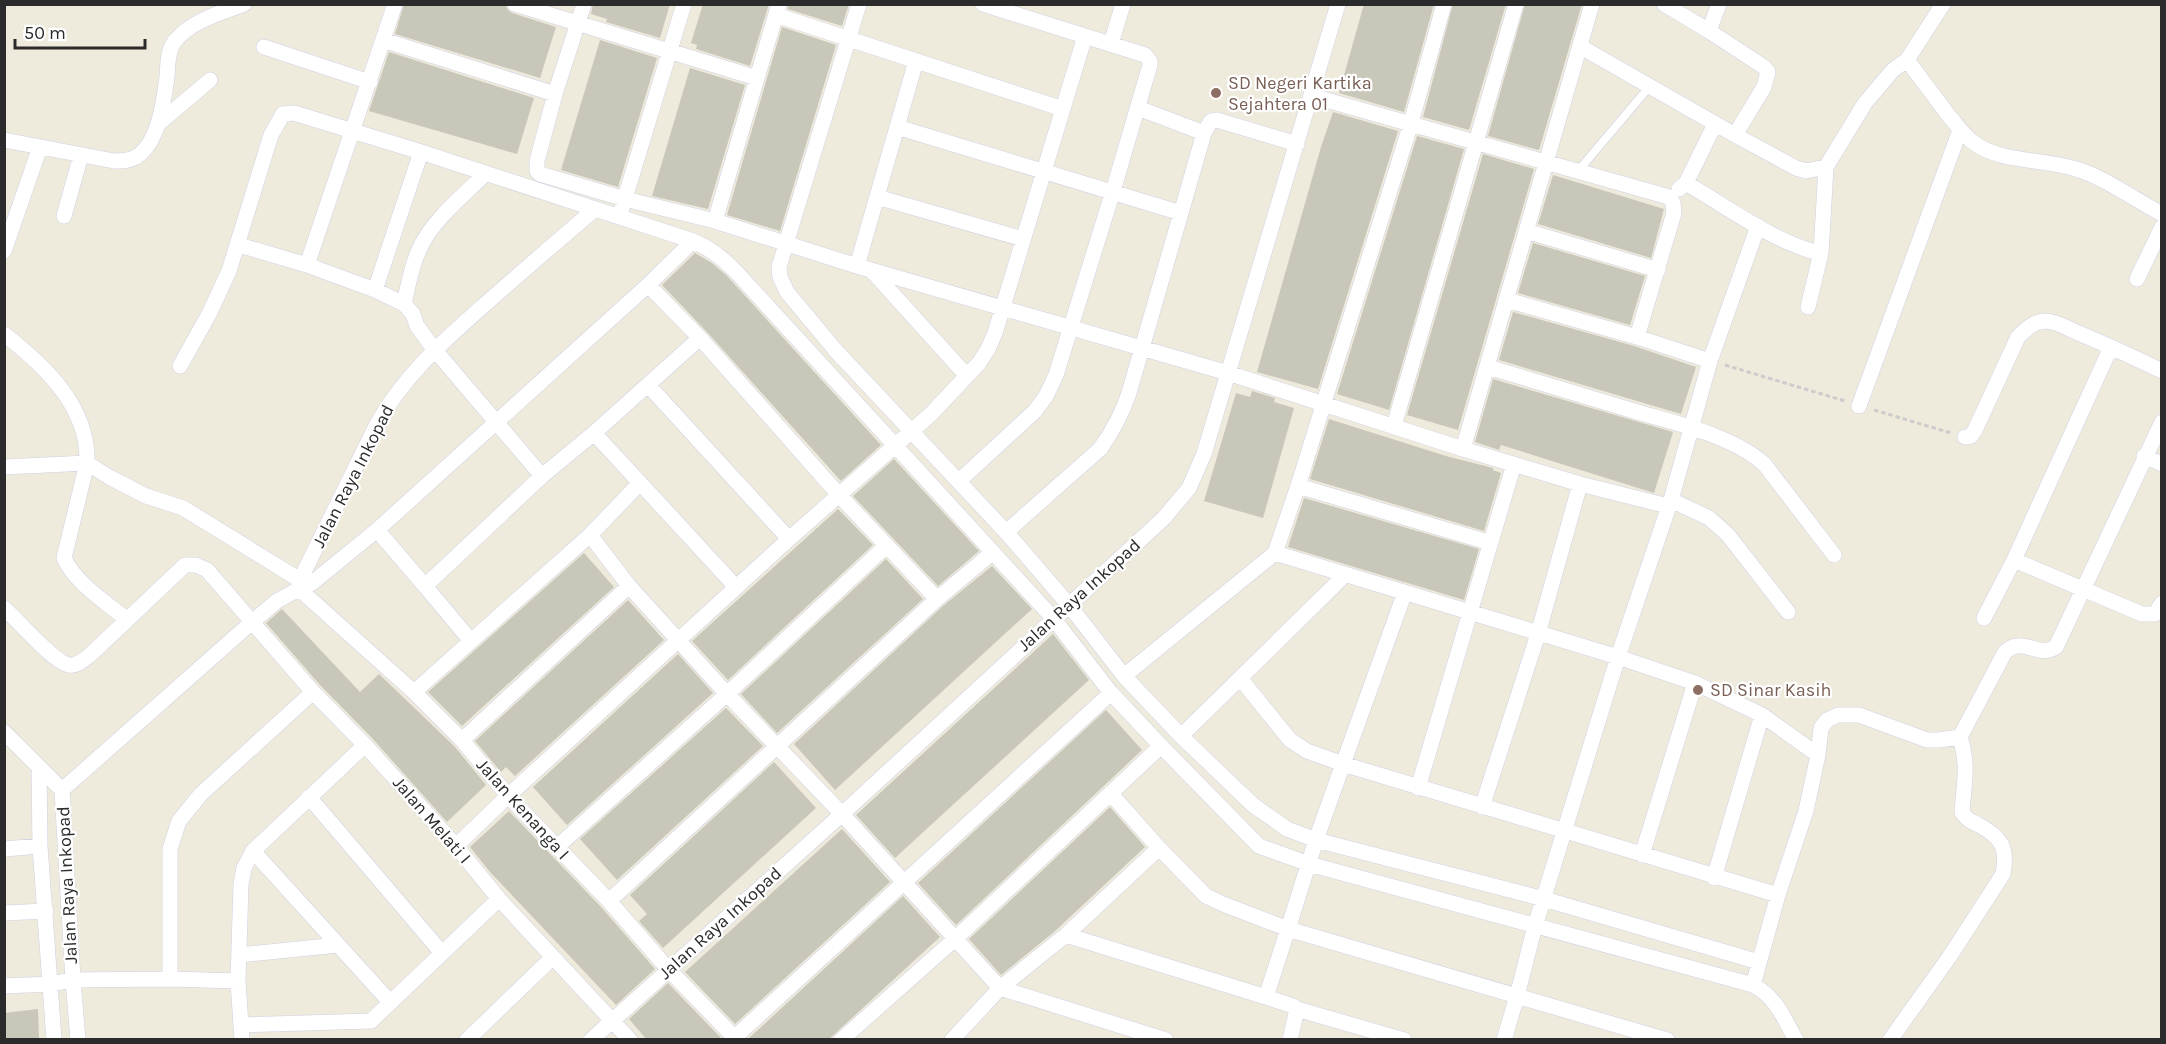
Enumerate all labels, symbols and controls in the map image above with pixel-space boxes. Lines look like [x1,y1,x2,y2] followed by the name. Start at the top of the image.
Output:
[15,12,146,50] scale bar
[24,22,66,44] text: 50 m
[1228,72,1372,115] place label: SD Negeri Kartika Sejahtera 01
[1209,86,1223,100] marker: SD Negeri Kartika Sejahtera 01
[307,401,399,551] street label: Jalan Raya Inkopad
[1013,534,1145,656] street label: Jalan Raya Inkopad
[1710,679,1831,701] place label: SD Sinar Kasih
[1691,683,1705,697] marker: SD Sinar Kasih
[472,754,574,864] street label: Jalan Kenanga I
[388,772,476,868] street label: Jalan Melati I
[52,806,82,964] street label: Jalan Raya Inkopad
[654,862,786,984] street label: Jalan Raya Inkopad

